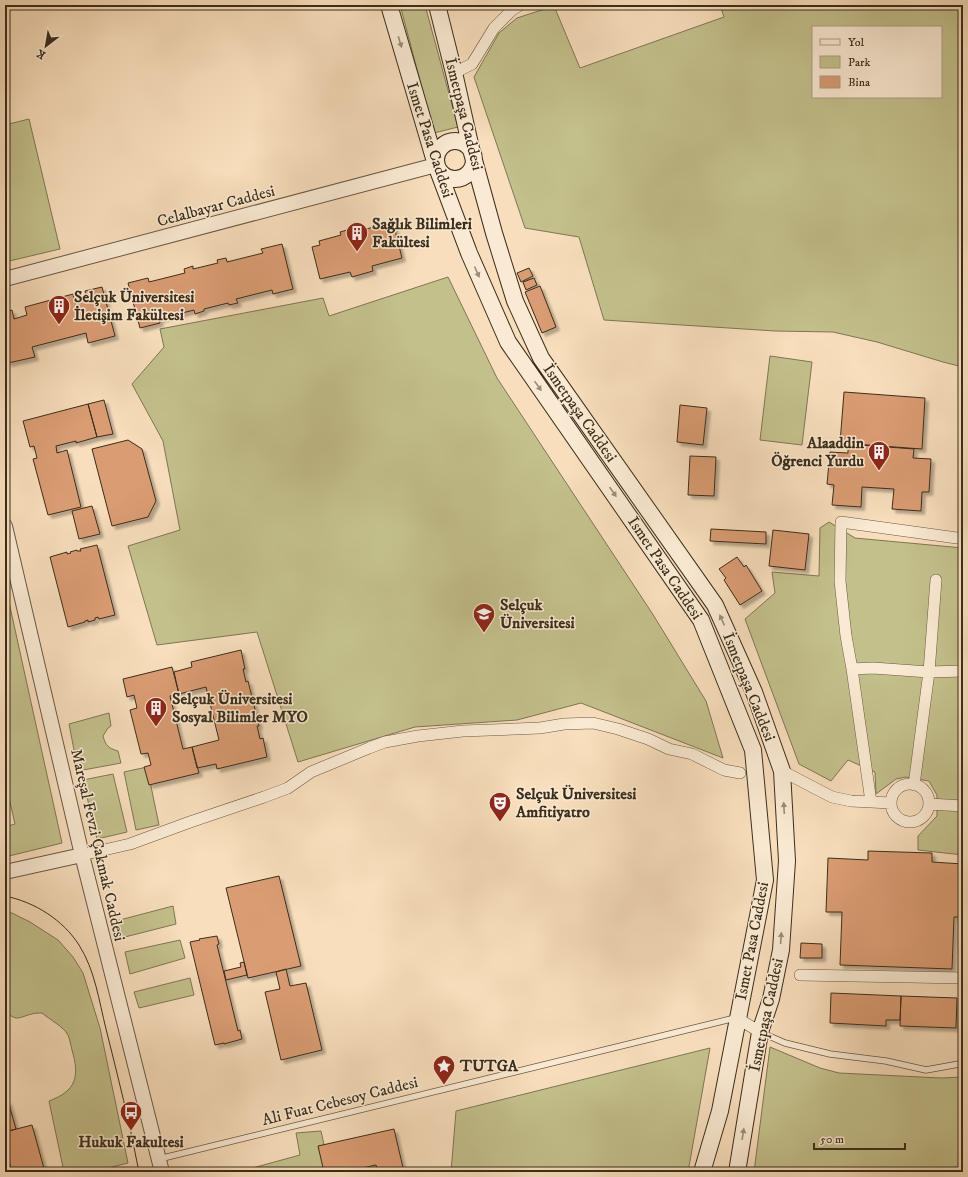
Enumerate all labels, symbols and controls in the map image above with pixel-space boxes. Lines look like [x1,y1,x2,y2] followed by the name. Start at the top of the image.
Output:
[26,26,66,66] north arrow
[812,26,942,98] legend
[848,35,865,50] text: Yol
[397,37,403,49] one-way arrow
[34,46,48,62] text: K
[848,55,870,70] text: Park
[440,56,488,172] street label: İsmetpaşa Caddesi
[848,75,871,90] text: Bina
[402,80,458,200] street label: Ismet Pasa Caddesi
[155,181,277,231] street label: Celalbayar Caddesi
[372,214,472,252] place label: Sağlık Bilimleri Fakültesi
[344,220,370,253] building icon: Sağlık Bilimleri Fakültesi
[474,266,480,277] one-way arrow
[74,287,194,325] place label: Selçuk Üniversitesi İletişim Fakültesi
[46,293,72,326] building icon: Selçuk Üniversitesi İletişim Fakültesi
[539,360,621,466] street label: İsmetpaşa Caddesi
[534,380,542,391] one-way arrow
[771,433,865,471] place label: Alaaddin Öğrenci Yurdu
[866,439,892,472] building icon: Alaaddin Öğrenci Yurdu
[609,487,617,498] one-way arrow
[623,513,707,623] street label: Ismet Pasa Caddesi
[500,595,575,633] place label: Selçuk Üniversitesi
[471,601,497,634] school or university icon: Selçuk Üniversitesi
[718,613,724,625] one-way arrow
[718,630,780,744] street label: İsmetpaşa Caddesi
[172,689,308,727] place label: Selçuk Üniversitesi Sosyal Bilimler MYO
[143,695,169,728] building icon: Selçuk Üniversitesi Sosyal Bilimler MYO
[66,747,130,943] street label: Mareşal Fevzi Çakmak Caddesi
[515,784,636,822] place label: Selçuk Üniversitesi Amfitiyatro
[487,790,513,823] theatre icon: Selçuk Üniversitesi Amfitiyatro
[780,802,787,814] one-way arrow
[731,880,773,1002] street label: Ismet Pasa Caddesi
[778,932,785,944] one-way arrow
[744,956,788,1074] street label: İsmetpaşa Caddesi
[431,1053,457,1086] place icon: TUTGA
[459,1056,519,1076] place label: TUTGA
[260,1072,420,1130] street label: Ali Fuat Cebesoy Caddesi
[118,1099,144,1132] bus stop icon: Hukuk Fakultesi
[814,1125,905,1151] scale bar
[741,1127,747,1140] one-way arrow
[78,1132,184,1152] place label: Hukuk Fakultesi
[820,1132,844,1147] text: 50 m

